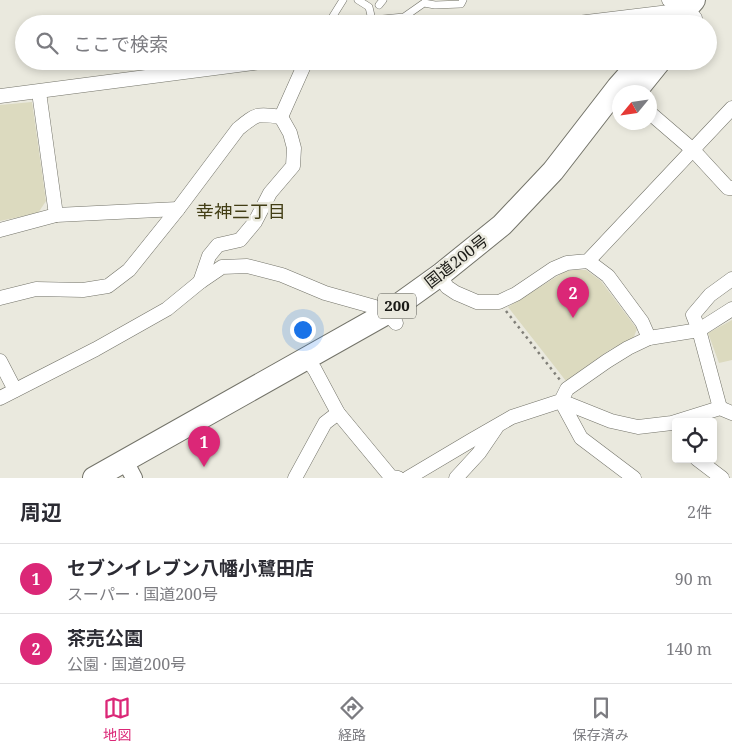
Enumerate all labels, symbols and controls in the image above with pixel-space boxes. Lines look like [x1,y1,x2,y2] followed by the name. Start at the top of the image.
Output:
[15,15,717,70] search box
[33,29,61,57] icon: search
[73,31,168,57] text: ここで検索
[612,85,657,130] north arrow
[196,199,286,223] district label: 幸神三丁目
[420,229,492,293] street label: 国道200号
[557,277,589,318] pin: 2
[378,294,416,318] road number: 200
[290,317,316,343] your location
[672,418,717,463] map controls
[672,418,717,463] button: locate
[188,426,220,467] pin: 1
[20,498,62,526] text: 周辺
[687,501,712,523] text: 2件
[67,555,314,581] text: セブンイレブン八幡小鷺田店
[31,568,41,590] text: 1
[675,568,712,590] text: 90 m
[67,583,218,605] text: スーパー · 国道200号
[67,625,143,651] text: 茶売公園
[31,638,41,660] text: 2
[666,638,712,660] text: 140 m
[67,653,186,675] text: 公園 · 国道200号
[103,694,131,744] tab: 地図
[338,694,366,744] tab: 経路
[573,694,629,744] tab: 保存済み

